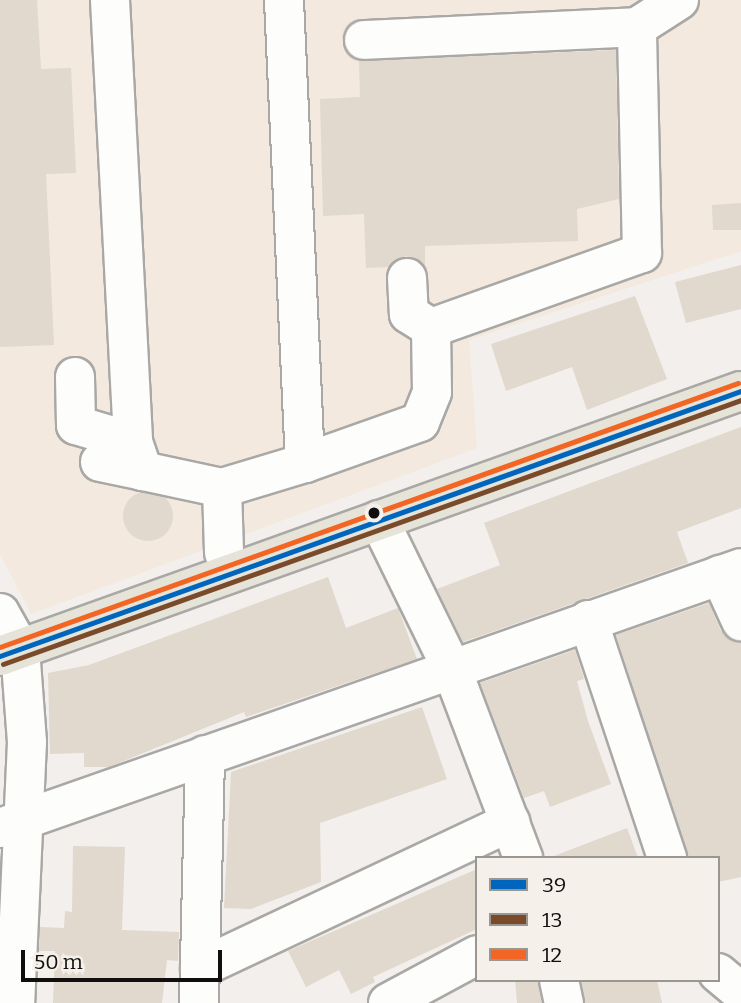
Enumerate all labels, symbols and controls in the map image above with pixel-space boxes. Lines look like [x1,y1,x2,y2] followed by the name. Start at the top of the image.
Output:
[367,506,381,520] unlabelled marker
[475,856,720,982] legend
[542,872,566,898] text: 39
[542,907,563,933] text: 13
[24,936,226,980] scale bar
[542,942,562,968] text: 12
[34,949,83,975] text: 50 m

